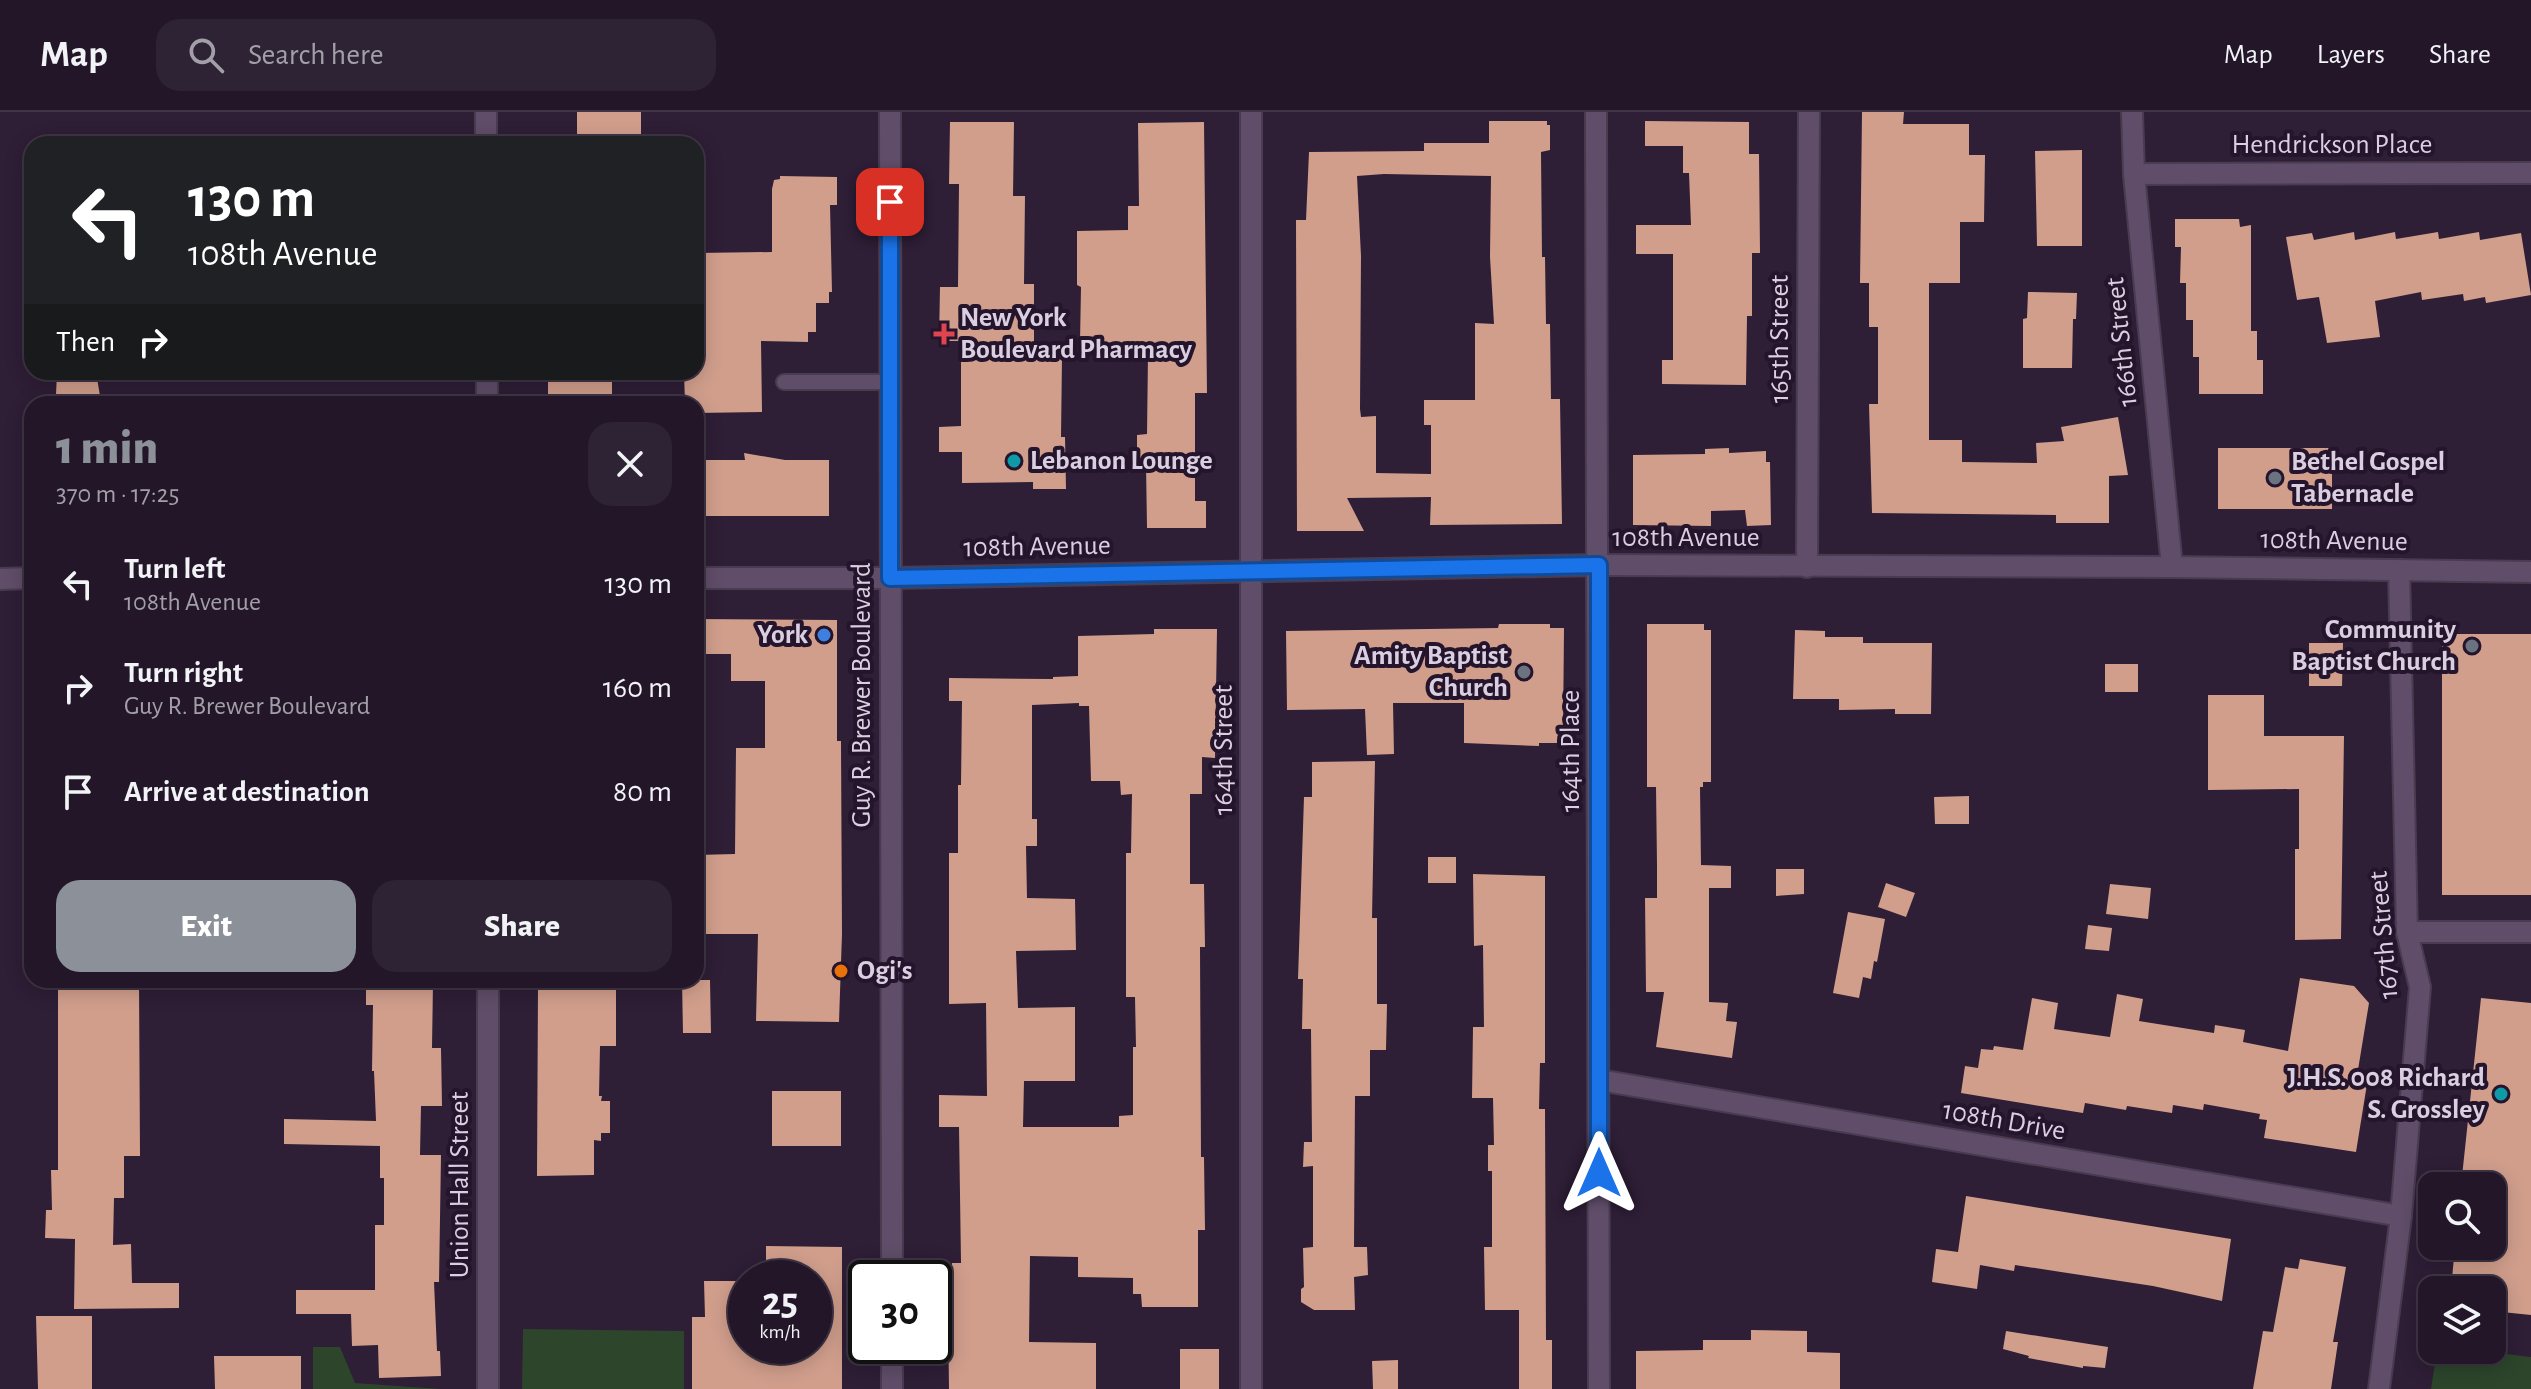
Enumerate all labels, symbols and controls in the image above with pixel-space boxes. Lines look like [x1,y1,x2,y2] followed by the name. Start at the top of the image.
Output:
[156,19,716,91] search box
[184,33,228,77] icon: search
[40,36,108,74] text: Map
[248,40,384,70] text: Search here
[2224,41,2273,69] text: Map
[2317,41,2385,69] text: Layers
[2429,41,2491,69] text: Share
[2232,131,2432,159] street label: Hendrickson Place
[56,168,160,272] icon: left
[856,168,924,236] pin
[188,171,315,227] text: 130 m
[868,180,912,224] icon: arrive
[188,236,378,272] text: 108th Avenue
[1766,275,1794,403] street label: 165th Street
[2101,276,2143,408] street label: 166th Street
[960,304,1192,364] place label: New York Boulevard Pharmacy
[131,320,175,364] icon: right
[935,325,953,343] marker: New York Boulevard Pharmacy
[56,327,115,357] text: Then
[588,422,672,506] button: close
[56,425,158,473] text: 1 min
[1030,447,1213,475] place label: Lebanon Lounge
[2291,448,2445,508] place label: Bethel Gospel Tabernacle
[1005,452,1023,470] marker: Lebanon Lounge
[2266,469,2284,487] marker: Bethel Gospel Tabernacle
[56,481,179,507] text: 370 m · 17:25
[1612,524,1760,552] street label: 108th Avenue
[2260,526,2408,556] street label: 108th Avenue
[963,532,1111,562] street label: 108th Avenue
[124,554,225,584] text: Turn left
[56,562,100,606] icon: left
[848,562,876,828] street label: Guy R. Brewer Boulevard
[605,569,672,599] text: 130 m
[124,589,261,615] text: 108th Avenue
[2291,616,2456,676] place label: Community Baptist Church
[757,621,808,649] place label: York
[815,626,833,644] marker: York
[2463,637,2481,655] marker: Community Baptist Church
[1354,642,1509,702] place label: Amity Baptist Church
[124,658,243,688] text: Turn right
[1515,663,1533,681] marker: Amity Baptist Church
[56,666,100,710] icon: right
[603,673,672,703] text: 160 m
[1210,685,1238,815] street label: 164th Street
[1557,690,1585,812] street label: 164th Place
[124,693,370,719] text: Guy R. Brewer Boulevard
[56,770,100,814] icon: arrive
[124,777,370,807] text: Arrive at destination
[613,777,672,807] text: 80 m
[2364,870,2404,1000] street label: 167th Street
[56,880,356,972] button: Exit
[372,880,672,972] button: Share
[857,957,913,985] place label: Ogi's
[832,962,850,980] marker: Ogi's
[2287,1064,2485,1124] place label: J.H.S. 008 Richard S. Grossley
[2492,1085,2510,1103] marker: J.H.S. 008 Richard S. Grossley
[446,1092,474,1278] street label: Union Hall Street
[1940,1096,2068,1146] street label: 108th Drive
[1557,1131,1641,1215] position arrow
[2418,1172,2506,1364] map controls
[2418,1172,2506,1260] button: search
[848,1260,952,1364] speed limit sign: 30
[2418,1276,2506,1364] button: layers
[762,1282,798,1322] text: 25
[759,1322,801,1342] text: km/h

